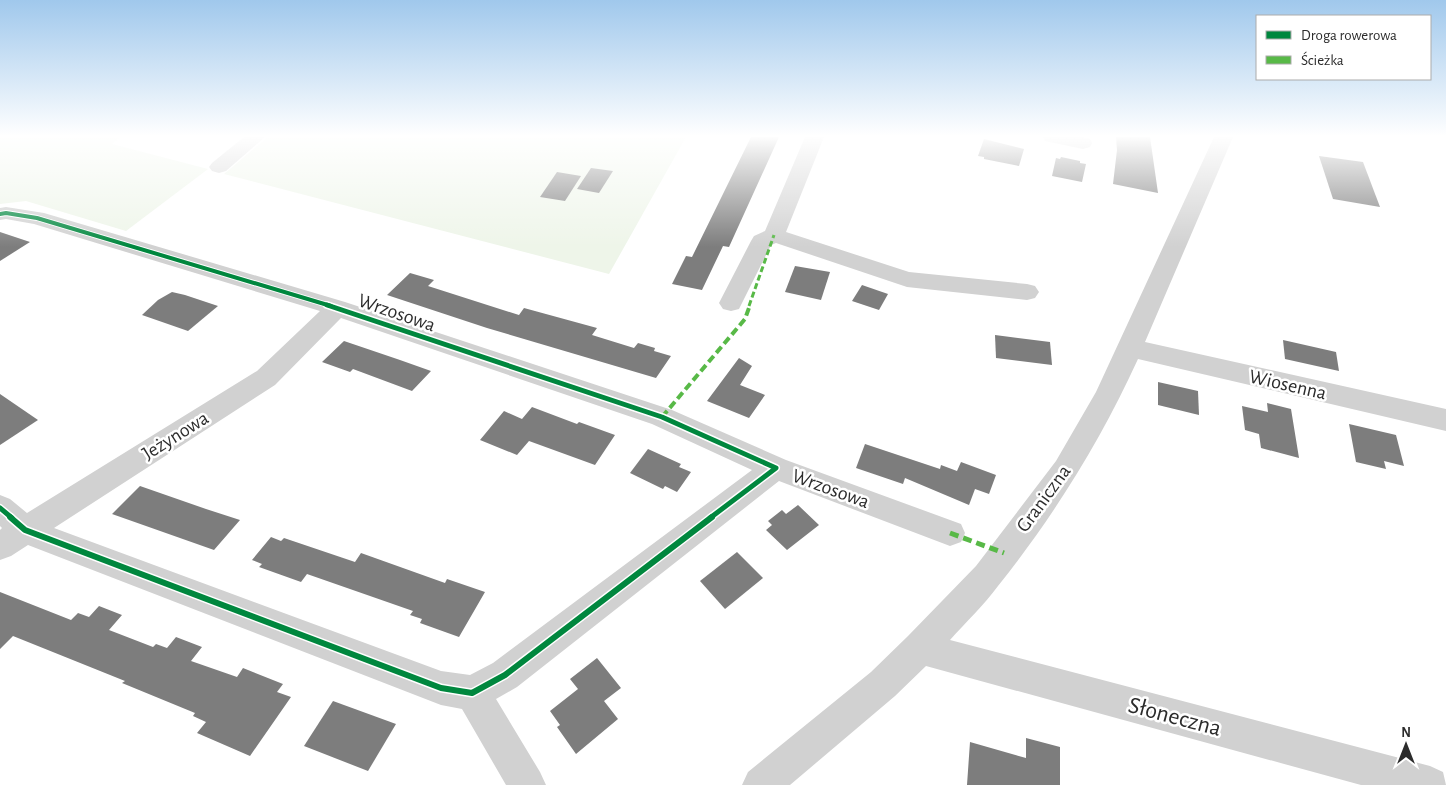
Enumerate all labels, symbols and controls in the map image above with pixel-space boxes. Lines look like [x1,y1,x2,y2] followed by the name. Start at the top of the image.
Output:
[1256,15,1431,80] legend
[1301,28,1397,43] text: Droga rowerowa
[1301,51,1344,68] text: Ścieżka
[355,290,438,336] street label: Wrzosowa
[1247,366,1328,404] street label: Wiosenna
[139,408,212,464] street label: Jeżynowa
[1013,461,1075,536] street label: Graniczna
[789,466,872,512] street label: Wrzosowa
[1126,693,1224,741] street label: Słoneczna
[1381,720,1431,770] north arrow
[1401,726,1411,740] text: N

